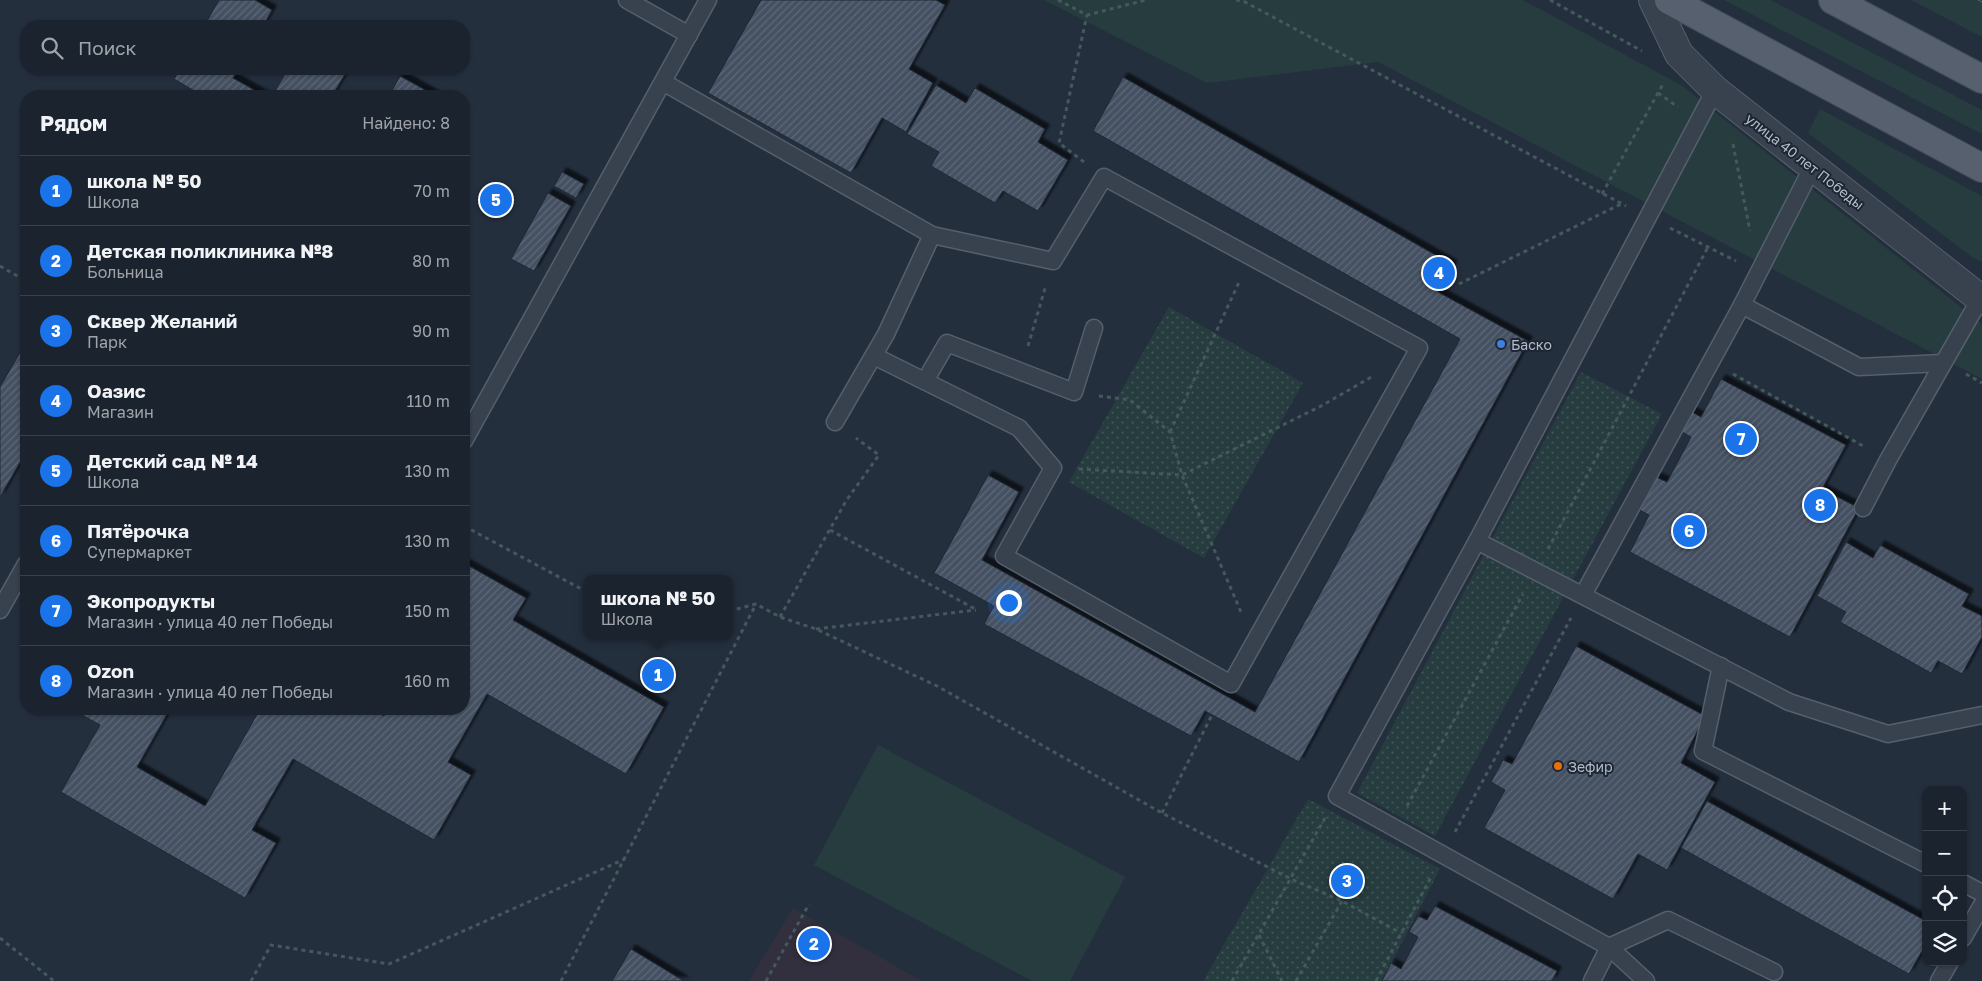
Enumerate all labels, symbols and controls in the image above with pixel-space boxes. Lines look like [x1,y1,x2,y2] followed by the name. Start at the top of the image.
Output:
[20,20,470,75] search box
[38,34,66,62] icon: search
[78,36,137,59] text: Поиск
[1742,109,1868,213] street label: улица 40 лет Победы
[40,110,107,136] text: Рядом
[362,113,450,133] text: Найдено: 8
[87,169,202,192] text: школа № 50
[52,181,60,201] text: 1
[413,181,450,201] text: 70 m
[480,181,512,219] pin: 5
[87,192,139,212] text: Школа
[87,239,333,262] text: Детская поликлиника №8
[51,251,61,271] text: 2
[412,251,450,271] text: 80 m
[1423,254,1455,292] pin: 4
[87,262,163,282] text: Больница
[87,309,237,332] text: Сквер Желаний
[51,321,61,341] text: 3
[412,321,450,341] text: 90 m
[87,332,127,352] text: Парк
[1511,336,1552,353] place label: Баско
[1495,338,1507,350] marker: Баско
[87,379,146,402] text: Оазис
[51,391,61,411] text: 4
[406,391,450,411] text: 110 m
[87,402,154,422] text: Магазин
[1725,420,1757,458] pin: 7
[87,449,258,472] text: Детский сад № 14
[51,461,61,481] text: 5
[405,461,450,481] text: 130 m
[87,472,139,492] text: Школа
[1804,486,1836,524] pin: 8
[1673,512,1705,550] pin: 6
[87,519,189,542] text: Пятёрочка
[51,531,61,551] text: 6
[405,531,450,551] text: 130 m
[87,542,192,562] text: Супермаркет
[583,575,733,640] popup
[601,586,715,609] text: школа № 50
[87,589,215,612] text: Экопродукты
[996,590,1022,616] your location
[52,601,60,621] text: 7
[405,601,450,621] text: 150 m
[601,609,653,629] text: Школа
[87,612,333,632] text: Магазин · улица 40 лет Победы
[642,656,674,694] pin: 1
[87,659,134,682] text: Ozon
[51,671,61,691] text: 8
[404,671,450,691] text: 160 m
[87,682,333,702] text: Магазин · улица 40 лет Победы
[1568,758,1613,775] place label: Зефир
[1552,760,1564,772] marker: Зефир
[1922,786,1967,966] map controls
[1922,786,1967,831] button: +
[1922,831,1967,876] button: −
[1331,862,1363,900] pin: 3
[1922,876,1967,921] button: locate
[1922,921,1967,966] button: layers
[798,925,830,963] pin: 2

